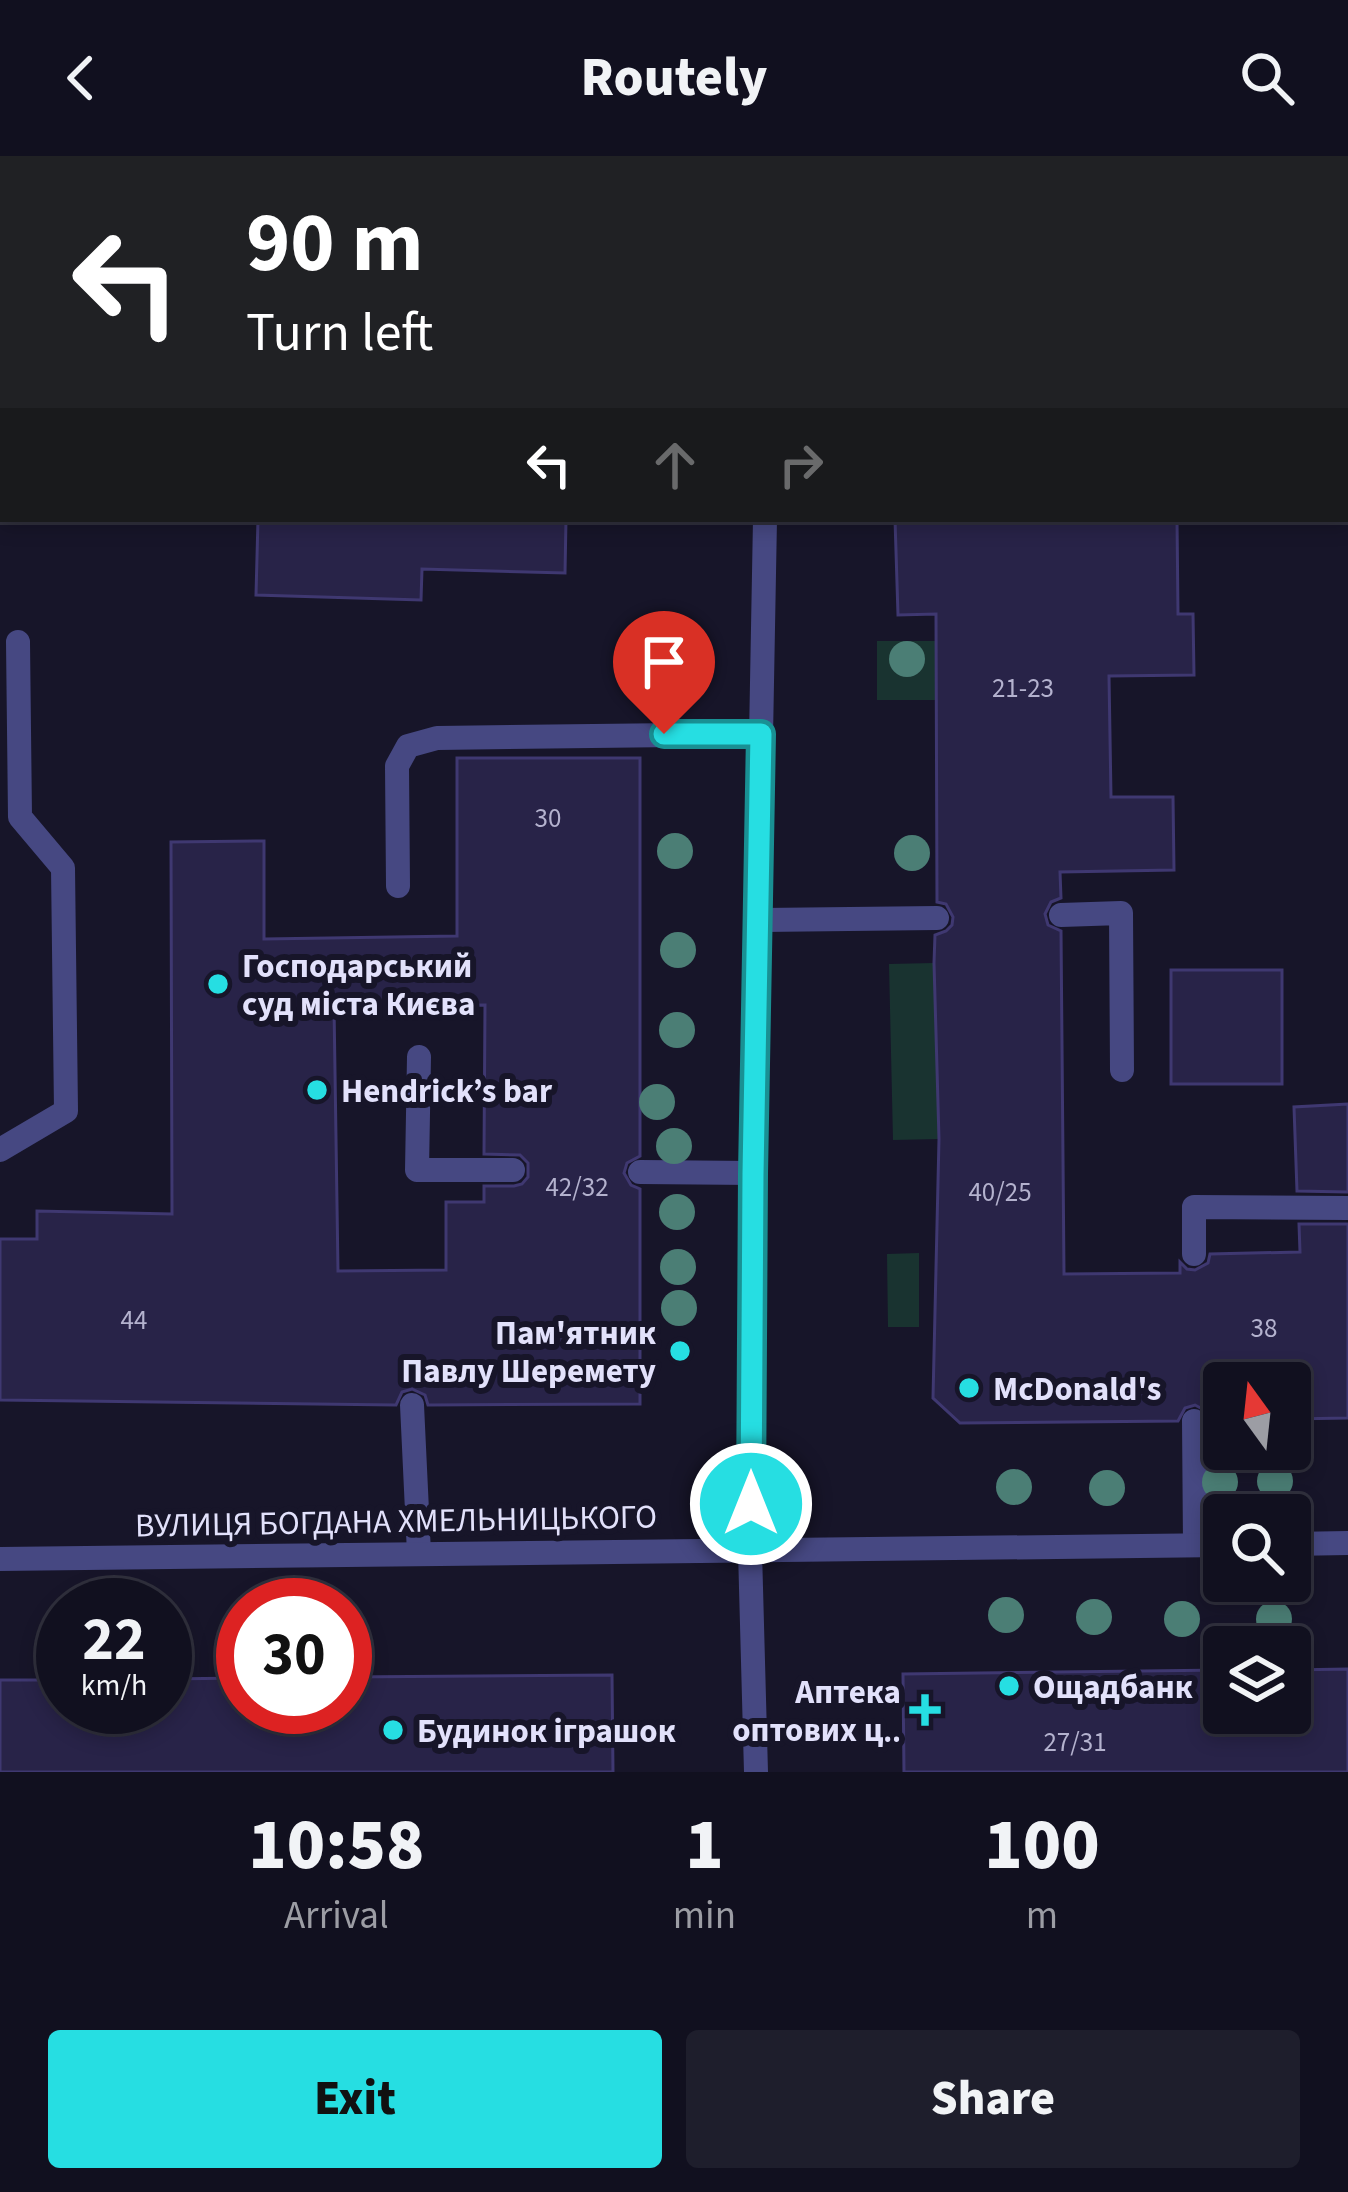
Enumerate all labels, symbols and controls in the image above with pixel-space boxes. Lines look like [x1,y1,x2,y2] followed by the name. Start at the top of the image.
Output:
[581,40,767,117] text: Routely
[48,45,114,111] icon: back
[1234,45,1300,111] icon: search
[246,184,424,304] text: 90 m
[48,204,204,360] icon: left
[246,295,433,372] text: Turn left
[516,432,582,498] icon: left
[642,432,708,498] icon: ahead
[768,432,834,498] icon: right
[613,611,715,734] pin
[631,629,697,695] icon: arrive
[992,669,1054,708] house number: 21-23
[535,799,561,838] house number: 30
[242,943,475,1028] place label: Господарський суд міста Києва
[205,971,231,997] marker: Господарський суд міста Києва
[341,1068,553,1115] place label: Hendrick’s bar
[304,1077,330,1103] marker: Hendrick’s bar
[545,1168,609,1207] house number: 42/32
[968,1173,1032,1212] house number: 40/25
[121,1301,147,1340] house number: 44
[1251,1309,1277,1348] house number: 38
[401,1310,656,1395] place label: Пам'ятник Павлу Шеремету
[667,1338,693,1364] marker: Пам'ятник Павлу Шеремету
[1203,1362,1311,1470] north arrow
[1203,1362,1311,1734] map controls
[993,1366,1161,1413] place label: McDonald's
[956,1375,982,1401] marker: McDonald's
[688,1441,814,1567] position arrow
[135,1493,657,1550] street label: ВУЛИЦЯ БОГДАНА ХМЕЛЬНИЦЬКОГО
[1203,1494,1311,1602] button: search
[216,1578,372,1734] speed limit sign: 30
[82,1598,146,1683] text: 22
[1203,1626,1311,1734] button: layers
[81,1664,147,1707] text: km/h
[1033,1664,1193,1711] place label: Ощадбанк
[732,1669,901,1754] place label: Аптека оптових ц‥
[996,1673,1022,1699] marker: Ощадбанк
[912,1697,938,1723] marker: Аптека оптових ц‥
[417,1708,676,1755] place label: Будинок іграшок
[380,1717,406,1743] marker: Будинок іграшок
[1043,1723,1107,1762] house number: 27/31
[248,1794,424,1897] text: 10:58
[685,1794,724,1897] text: 1
[984,1794,1100,1897] text: 100
[284,1888,389,1944] text: Arrival
[673,1888,736,1944] text: min
[1026,1888,1058,1944] text: m
[48,2030,662,2168] button: Exit
[686,2030,1300,2168] button: Share

